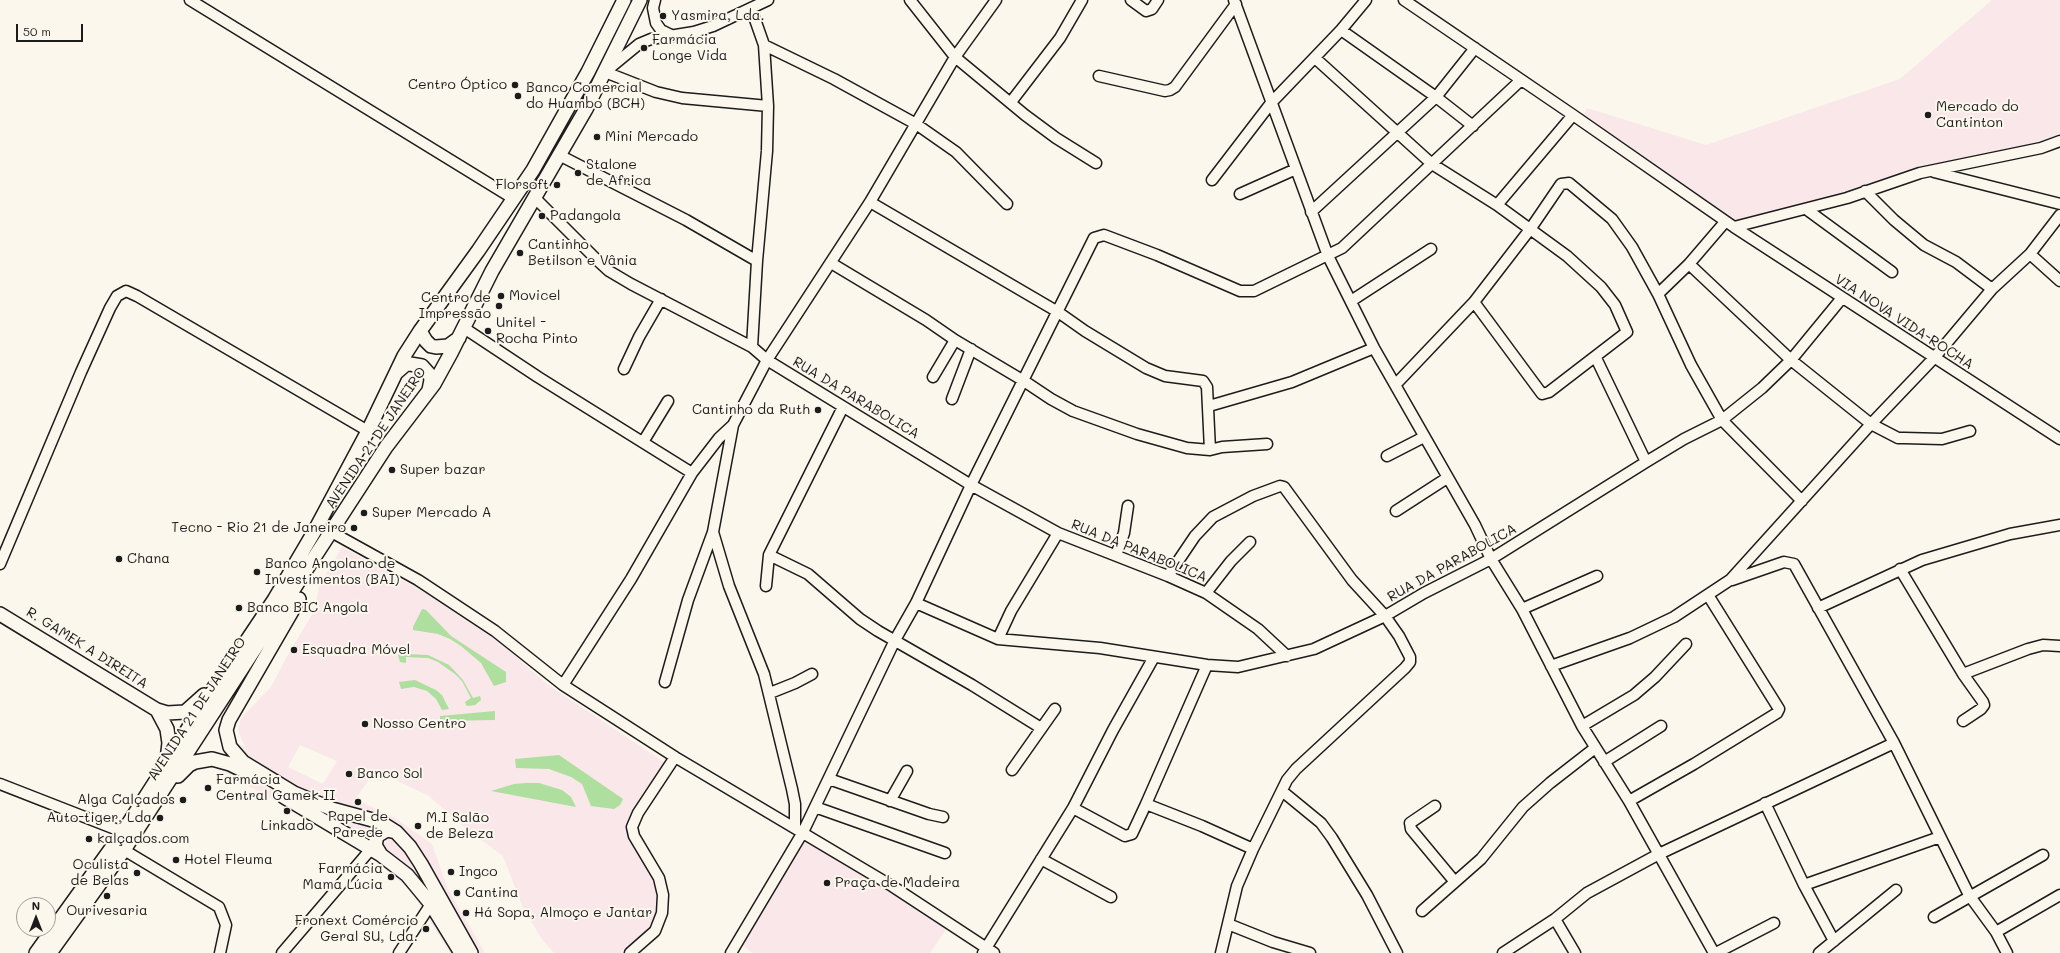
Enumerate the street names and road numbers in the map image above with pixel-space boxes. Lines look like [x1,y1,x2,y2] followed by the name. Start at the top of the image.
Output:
[1832,271,1976,373] street label: VIA NOVA VIDA-ROCHA
[790,353,922,443] street label: RUA DA PARABOLICA
[322,364,430,512] street label: AVENIDA 21 DE JANEIRO
[1069,516,1209,586] street label: RUA DA PARABOLICA
[1385,521,1519,605] street label: RUA DA PARABOLICA
[23,604,151,692] street label: R. GAMEK A DIREITA
[144,634,250,784] street label: AVENIDA 21 DE JANEIRO

